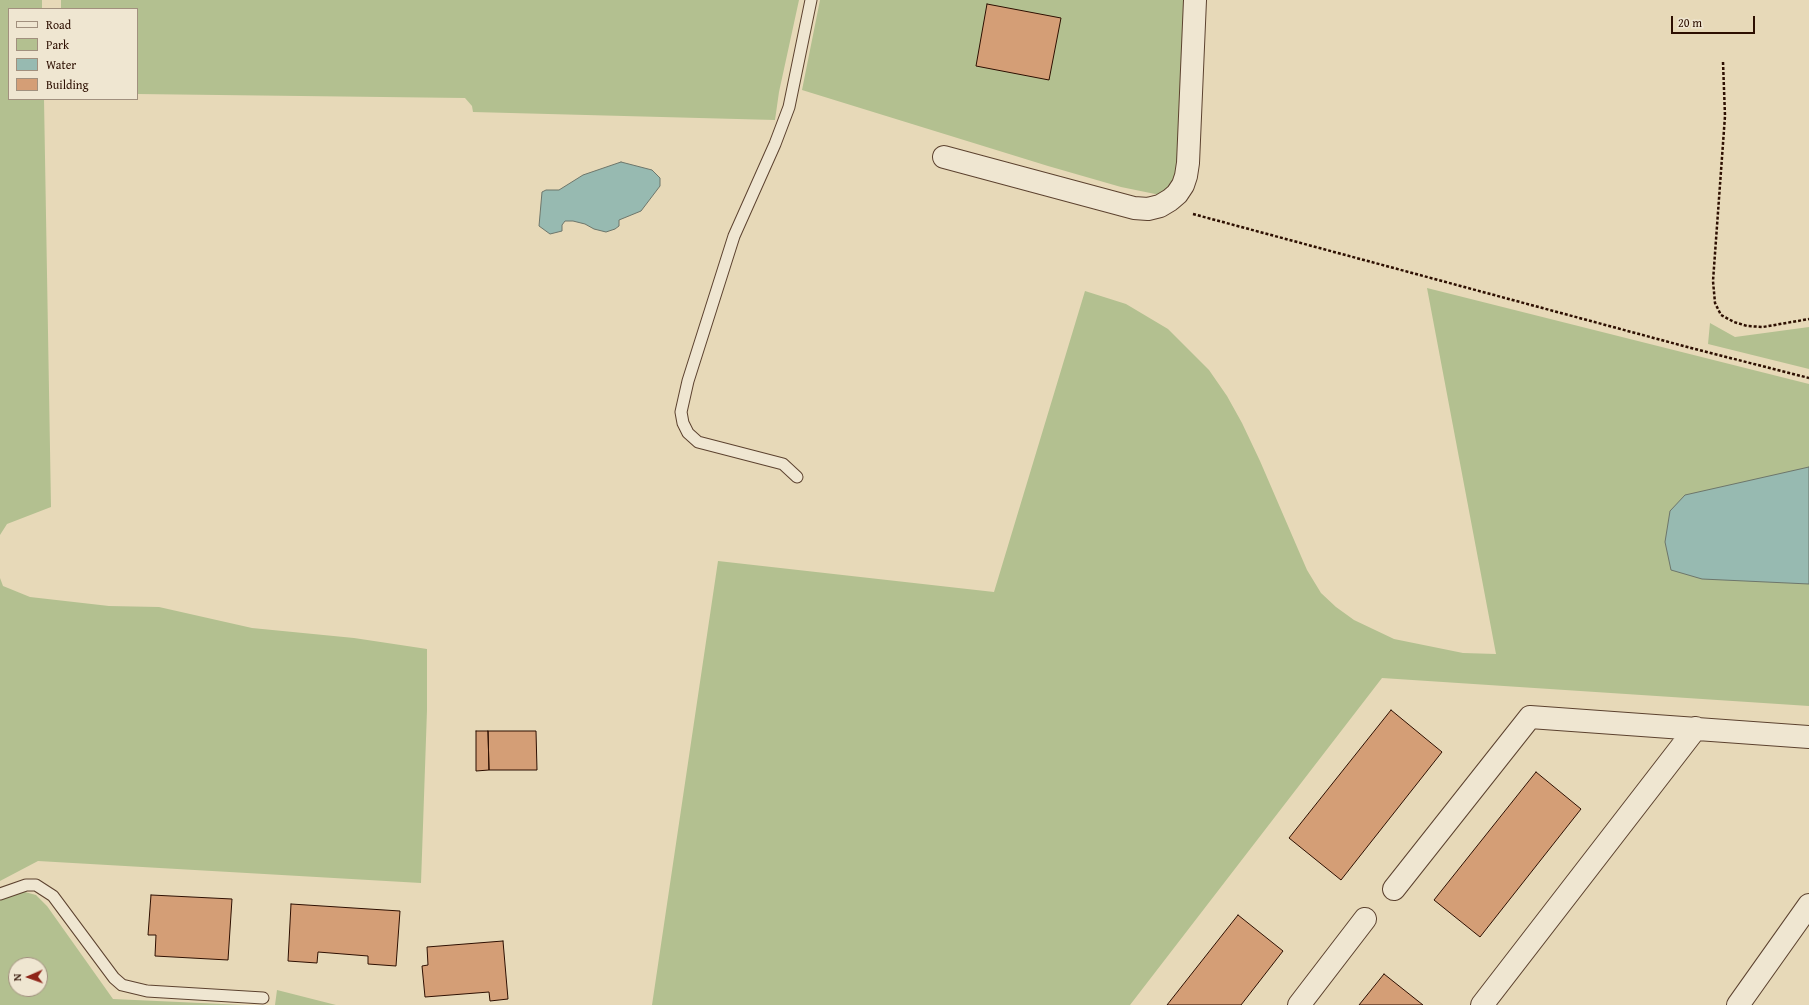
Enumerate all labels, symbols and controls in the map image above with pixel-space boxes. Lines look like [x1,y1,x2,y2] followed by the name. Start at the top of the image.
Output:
[8,8,138,100] legend
[1673,8,1757,34] scale bar
[1678,14,1702,31] text: 20 m
[46,16,71,33] text: Road
[46,36,69,53] text: Park
[46,56,76,73] text: Water
[46,76,89,93] text: Building
[8,957,48,997] north arrow
[9,973,25,981] text: N

